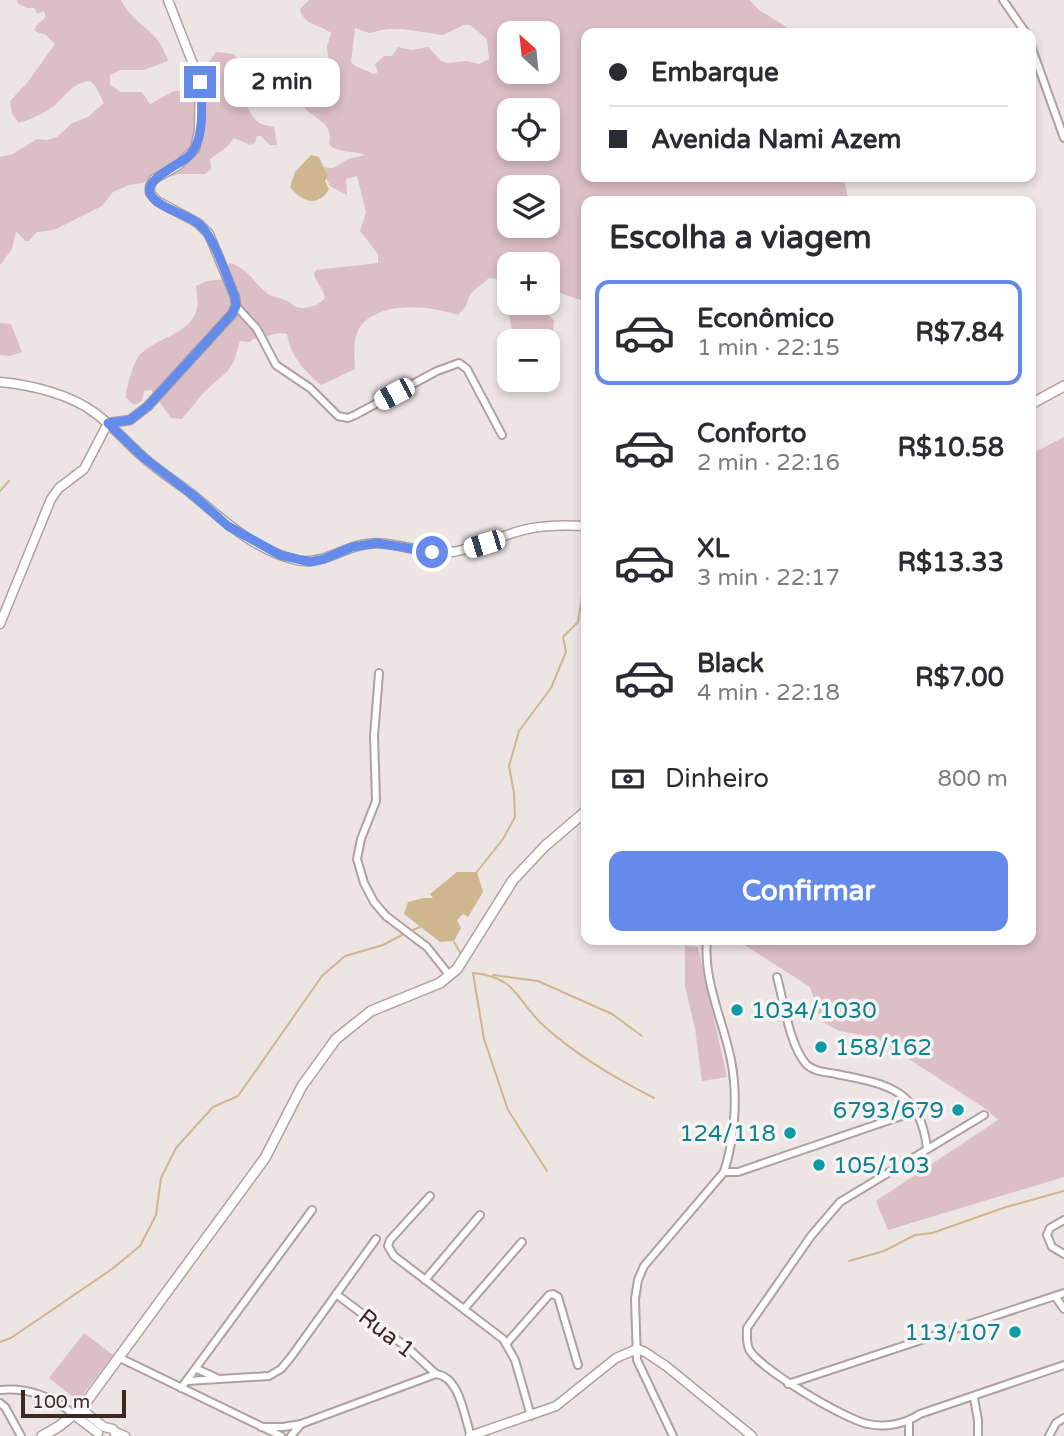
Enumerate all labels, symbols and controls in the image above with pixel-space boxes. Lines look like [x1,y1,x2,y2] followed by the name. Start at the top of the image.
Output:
[497,21,560,84] north arrow
[497,21,560,392] map controls
[224,57,340,106] callout: 2 min
[651,57,779,88] text: Embarque
[184,66,216,98] route end
[251,68,313,96] text: 2 min
[497,98,560,161] button: locate
[651,124,901,155] text: Avenida Nami Azem
[497,175,560,238] button: layers
[609,219,872,257] text: Escolha a viagem
[497,252,560,315] button: +
[613,301,676,364] icon: car
[697,303,834,334] text: Econômico
[915,317,1004,348] text: R$7.84
[497,329,560,392] button: −
[697,334,840,362] text: 1 min · 22:15
[371,375,418,413] car
[613,416,676,479] icon: car
[697,418,806,449] text: Conforto
[897,432,1004,463] text: R$10.58
[697,449,840,477] text: 2 min · 22:16
[461,528,508,560] car
[613,531,676,594] icon: car
[697,533,729,564] text: XL
[416,536,448,568] route start
[897,547,1004,578] text: R$13.33
[697,564,840,592] text: 3 min · 22:17
[613,646,676,709] icon: car
[697,648,764,679] text: Black
[915,662,1004,693] text: R$7.00
[697,679,840,707] text: 4 min · 22:18
[609,760,647,798] icon: cash
[665,763,769,794] text: Dinheiro
[938,765,1008,793] text: 800 m
[609,851,1008,931] button: Confirmar
[751,997,877,1025] place label: 1034/1030
[729,1002,745,1018] marker: 1034/1030
[835,1034,932,1062] place label: 158/162
[813,1039,829,1055] marker: 158/162
[833,1097,944,1125] place label: 6793/679
[950,1102,966,1118] marker: 6793/679
[679,1120,776,1148] place label: 124/118
[782,1125,798,1141] marker: 124/118
[833,1152,930,1180] place label: 105/103
[811,1157,827,1173] marker: 105/103
[353,1303,420,1364] street label: Rua 1
[904,1319,1001,1347] place label: 113/107
[1007,1324,1023,1340] marker: 113/107
[21,1387,126,1419] scale bar
[32,1391,90,1413] text: 100 m

